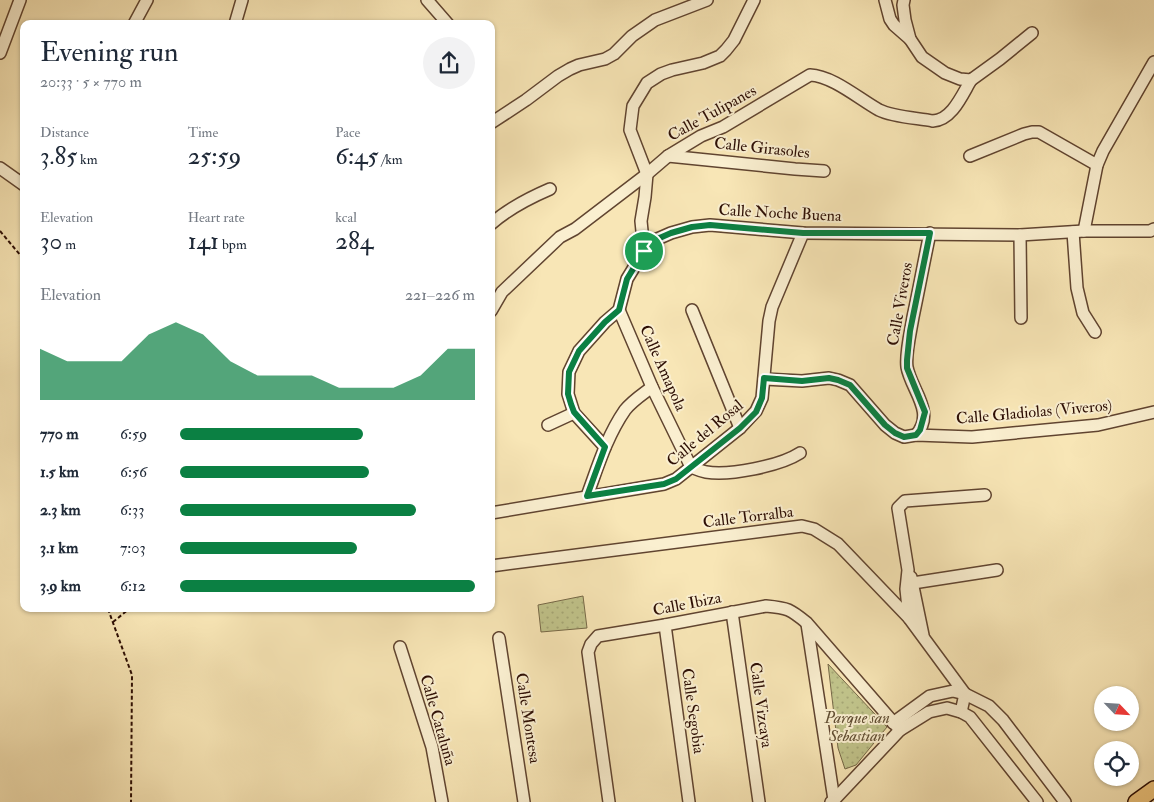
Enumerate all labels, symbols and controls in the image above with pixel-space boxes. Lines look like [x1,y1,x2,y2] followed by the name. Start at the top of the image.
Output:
[40,35,178,70] text: Evening run
[423,37,475,89] button: share
[40,72,142,92] text: 20:33 · 5 × 770 m
[664,80,760,146] street label: Calle Tulipanes
[40,124,89,141] text: Distance
[188,124,218,141] text: Time
[335,124,360,141] text: Pace
[713,133,811,163] street label: Calle Girasoles
[40,141,77,172] text: 3.85
[188,141,241,172] text: 25:59
[335,141,379,172] text: 6:45
[77,151,98,168] text: km
[379,151,403,168] text: /km
[718,200,842,226] street label: Calle Noche Buena
[40,209,93,226] text: Elevation
[188,209,245,226] text: Heart rate
[335,209,357,226] text: kcal
[40,226,62,257] text: 30
[188,226,219,257] text: 141
[335,226,373,257] text: 284
[623,230,665,272] pin
[62,236,76,253] text: m
[219,236,247,253] text: bpm
[630,237,658,265] icon: arrive
[883,261,917,347] street label: Calle Viveros
[40,285,101,305] text: Elevation
[405,285,475,305] text: 221–226 m
[634,322,691,415] street label: Calle Amapola
[663,395,747,471] street label: Calle del Rosal
[955,395,1113,429] street label: Calle Gladiolas (Viveros)
[40,424,79,444] text: 770 m
[120,424,147,444] text: 6:59
[40,462,79,482] text: 1.5 km
[120,462,147,482] text: 6:56
[40,500,81,520] text: 2.3 km
[120,500,144,520] text: 6:33
[702,501,795,532] street label: Calle Torralba
[40,538,78,558] text: 3.1 km
[120,538,146,558] text: 7:03
[40,576,81,596] text: 3.9 km
[120,576,146,596] text: 6:12
[651,587,723,620] street label: Calle Ibiza
[745,661,777,749] street label: Calle Vizcaya
[677,667,709,755] street label: Calle Segobia
[511,671,545,765] street label: Calle Montesa
[415,672,461,768] street label: Calle Cataluña
[1094,686,1139,731] north arrow
[1094,686,1139,786] map controls
[823,708,890,746] park label: Parque san Sebastian
[1094,741,1139,786] button: locate

